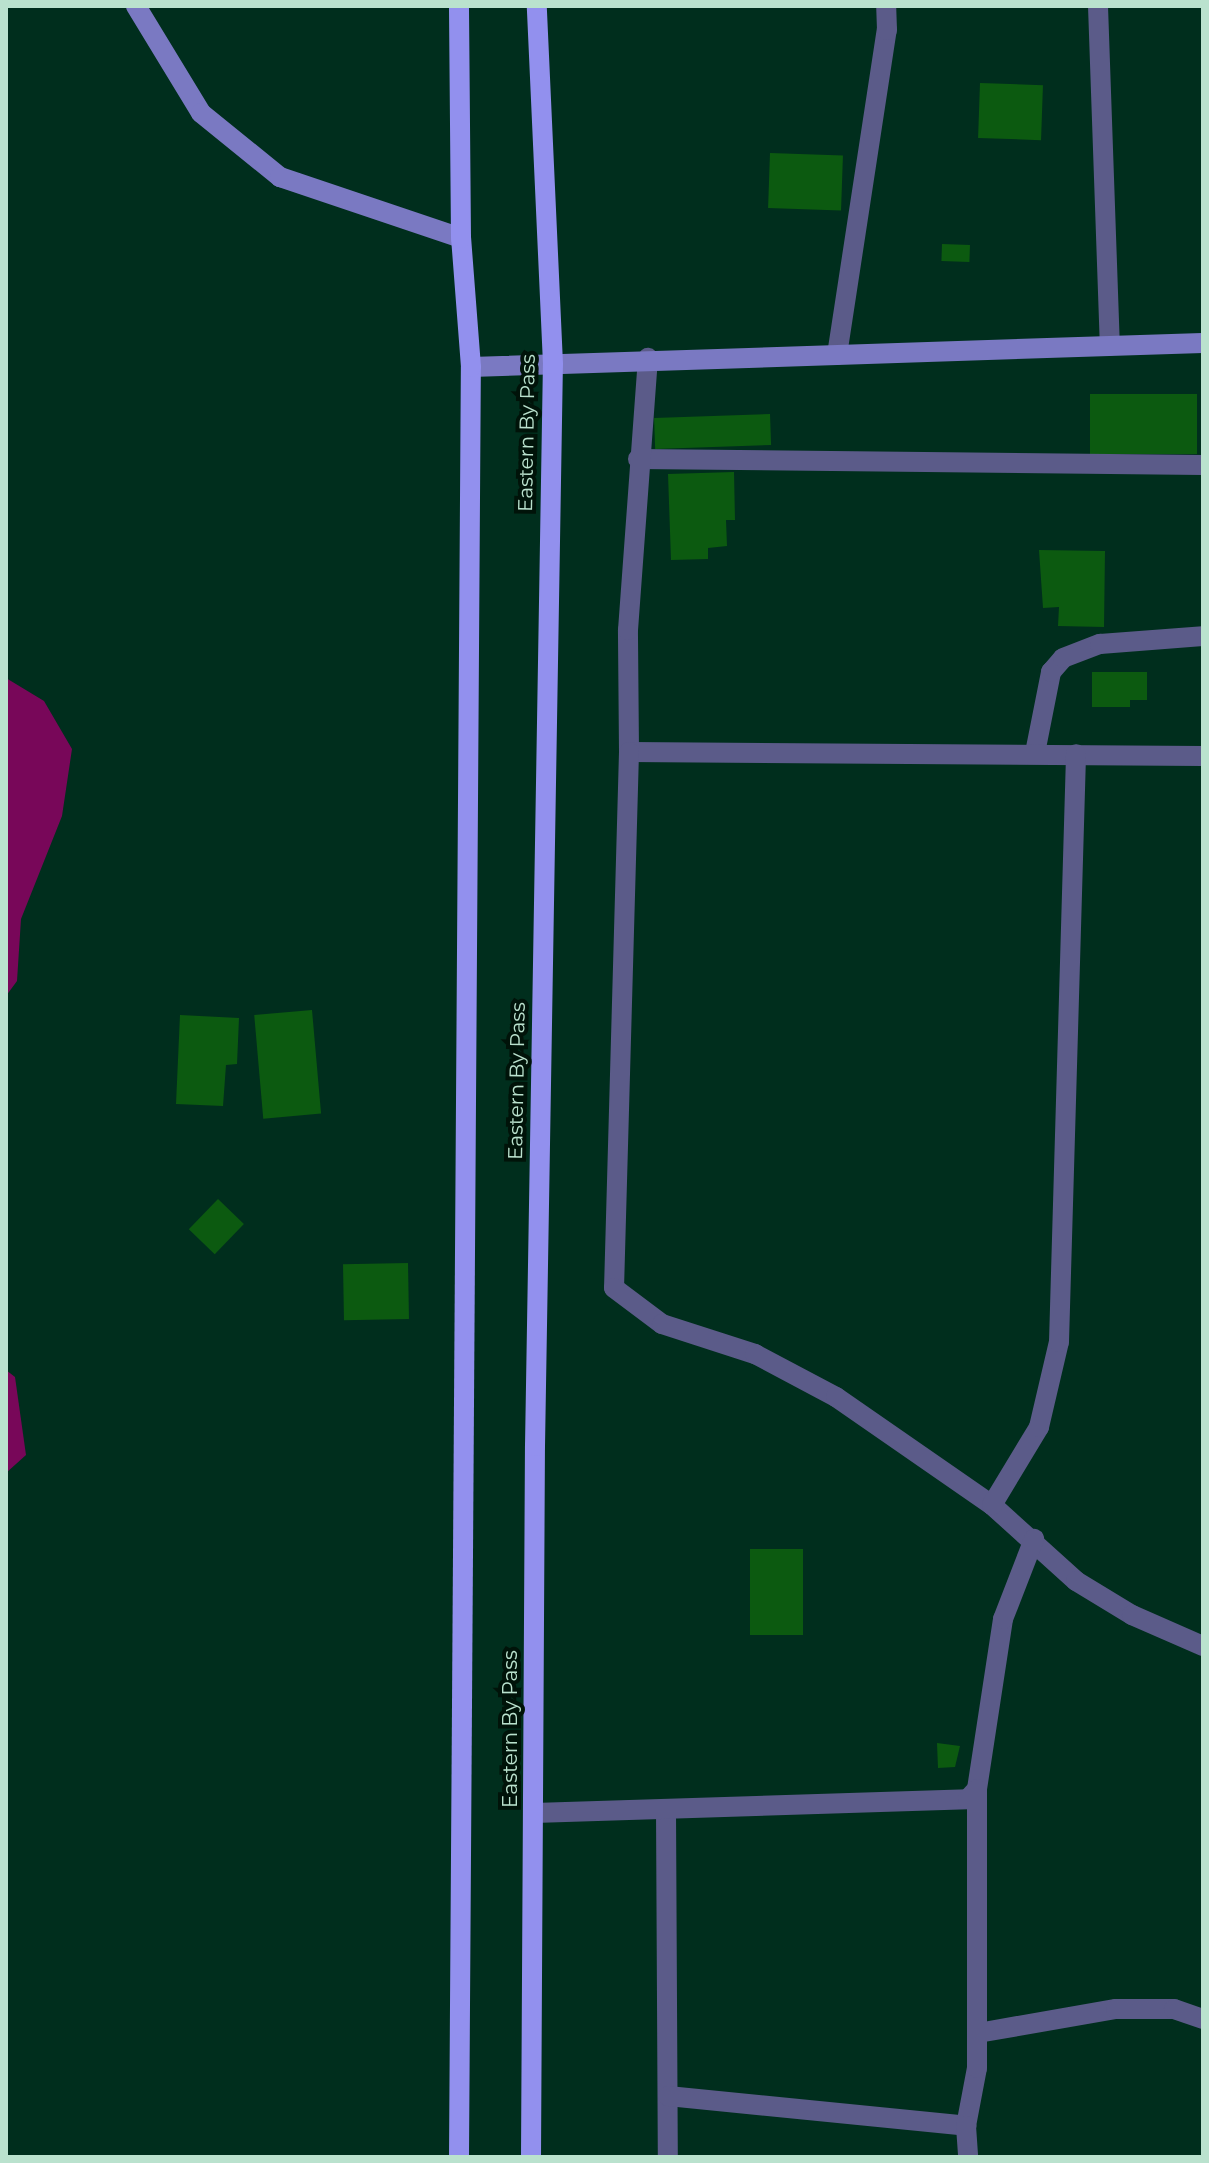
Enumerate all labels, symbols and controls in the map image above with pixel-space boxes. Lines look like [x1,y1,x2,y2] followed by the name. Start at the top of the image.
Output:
[514,354,540,512] street label: Eastern By Pass
[504,1002,530,1160] street label: Eastern By Pass
[498,1650,522,1808] street label: Eastern By Pass

